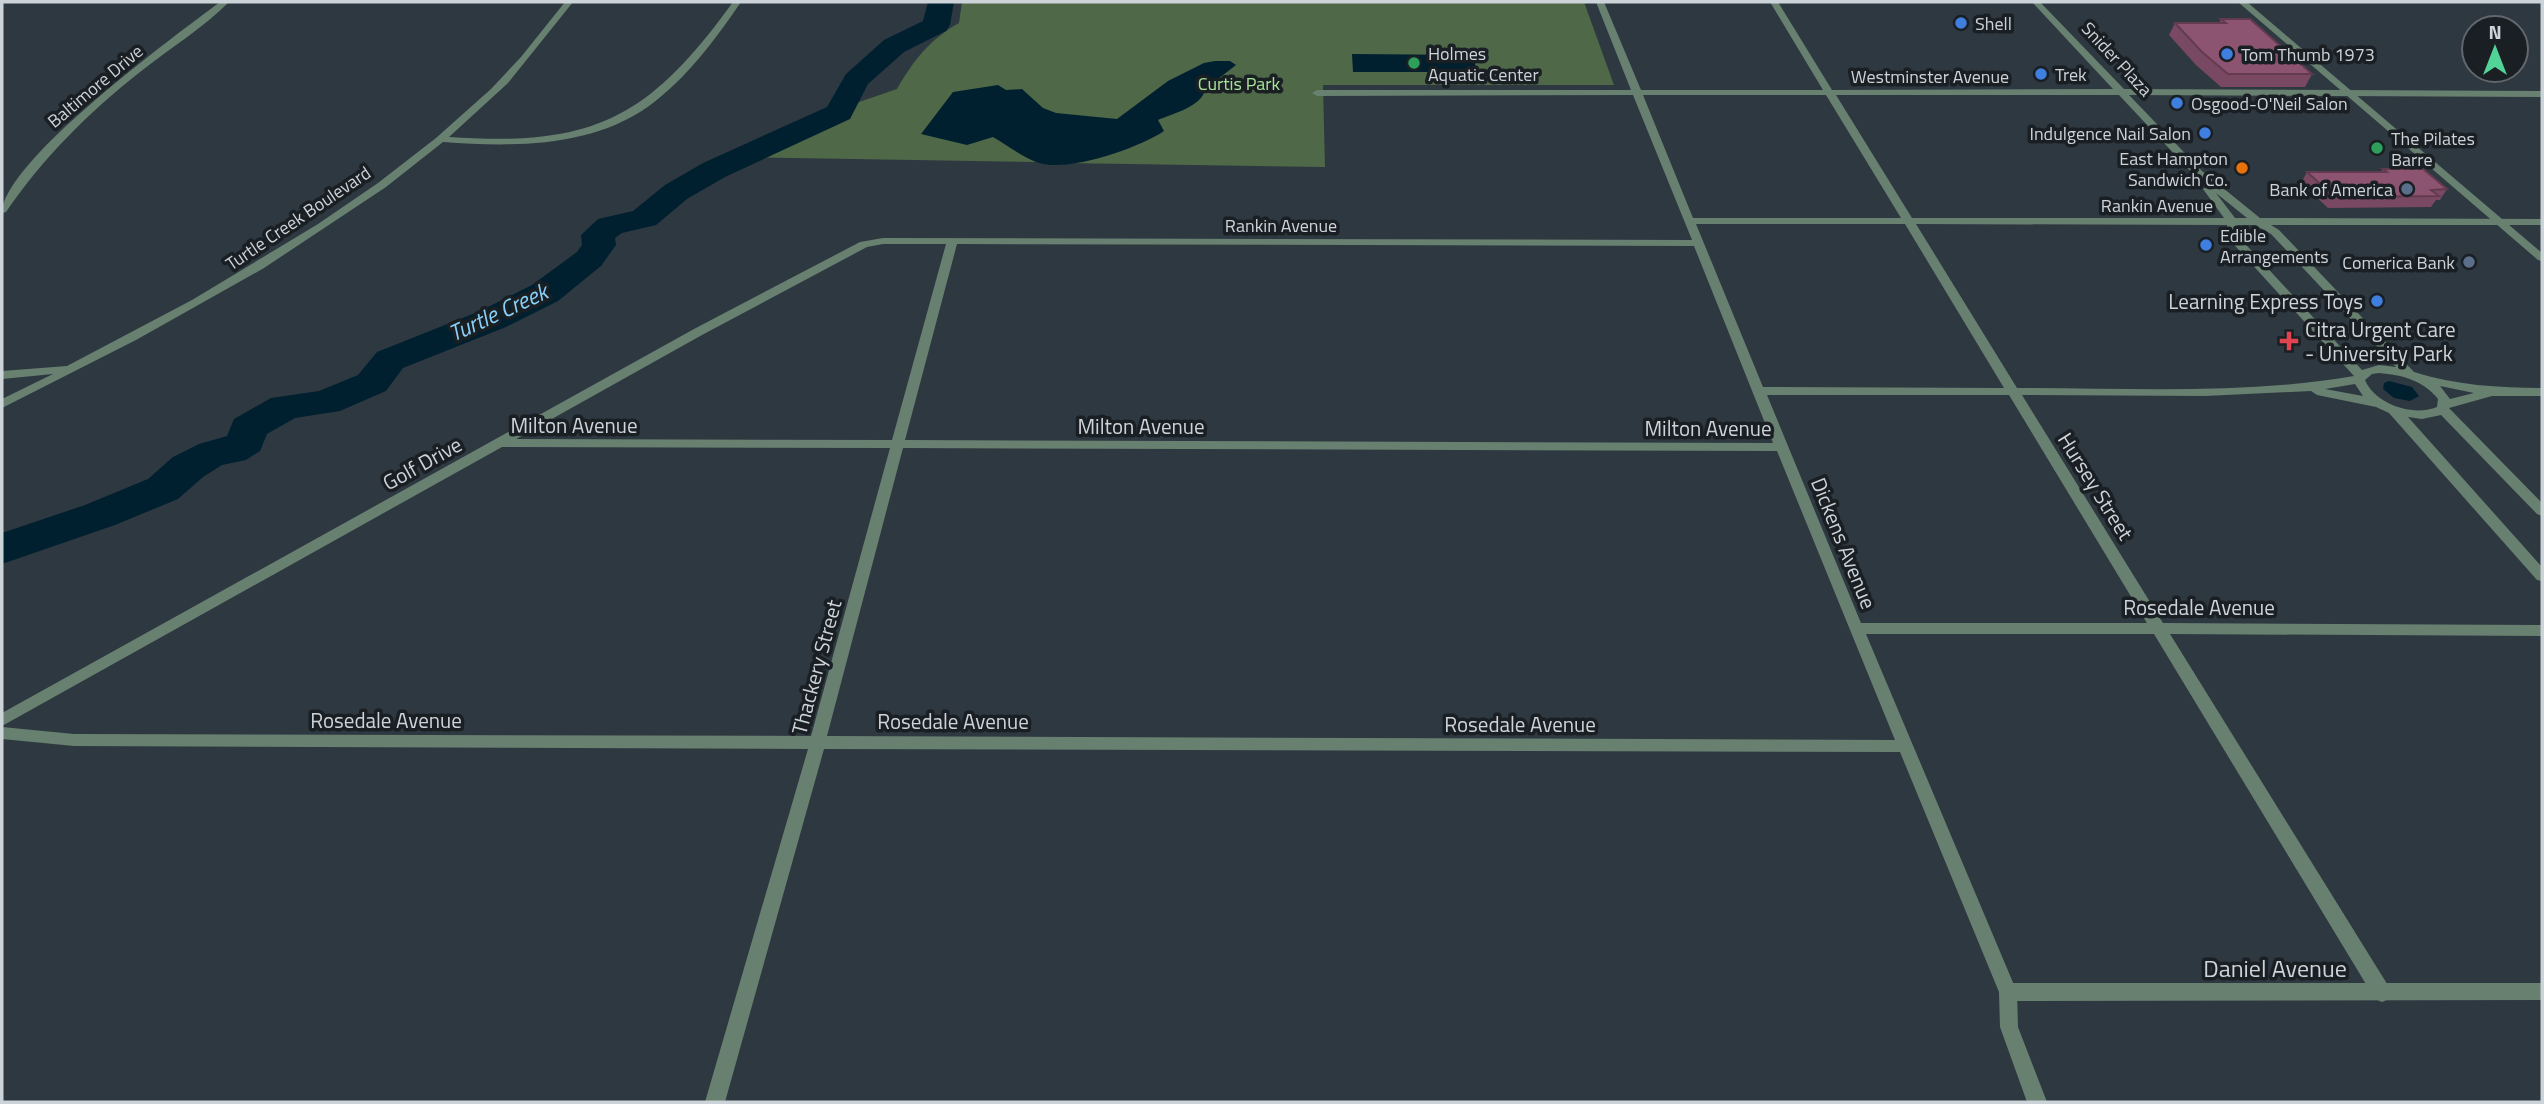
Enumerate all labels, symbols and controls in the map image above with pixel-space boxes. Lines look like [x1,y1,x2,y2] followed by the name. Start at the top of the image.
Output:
[1975,10,2012,37] place label: Shell
[2460,14,2530,84] north arrow
[1953,15,1969,31] marker: Shell
[2075,16,2159,102] street label: Snider Plaza
[2488,17,2502,46] text: N
[41,38,149,134] street label: Baltimore Drive
[1428,40,1539,88] place label: Holmes Aquatic Center
[2241,41,2375,68] place label: Tom Thumb 1973
[2219,46,2235,62] marker: Tom Thumb 1973
[1406,55,1422,71] marker: Holmes Aquatic Center
[2055,61,2087,88] place label: Trek
[1851,63,2009,90] street label: Westminster Avenue
[2033,66,2049,82] marker: Trek
[1198,70,1281,97] park label: Curtis Park
[2191,90,2348,117] place label: Osgood-O'Neil Salon
[2169,95,2185,111] marker: Osgood-O'Neil Salon
[2030,120,2191,147] place label: Indulgence Nail Salon
[2197,125,2213,141] marker: Indulgence Nail Salon
[2391,125,2475,173] place label: The Pilates Barre
[2369,140,2385,156] marker: The Pilates Barre
[2119,145,2228,193] place label: East Hampton Sandwich Co.
[220,159,376,277] street label: Turtle Creek Boulevard
[2234,160,2250,176] marker: East Hampton Sandwich Co.
[2269,176,2393,203] place label: Bank of America
[2399,181,2415,197] marker: Bank of America
[2101,192,2213,219] street label: Rankin Avenue
[1225,212,1337,239] street label: Rankin Avenue
[2220,222,2329,270] place label: Edible Arrangements
[2198,237,2214,253] marker: Edible Arrangements
[2342,249,2455,276] place label: Comerica Bank
[2461,254,2477,270] marker: Comerica Bank
[443,273,556,350] water label: Turtle Creek
[2168,285,2363,317] place label: Learning Express Toys
[2369,293,2385,309] marker: Learning Express Toys
[2305,313,2456,369] place label: Citra Urgent Care - University Park
[2279,331,2299,351] marker: Citra Urgent Care - University Park
[510,409,638,441] street label: Milton Avenue
[1077,410,1205,442] street label: Milton Avenue
[1644,412,1772,444] street label: Milton Avenue
[2050,426,2142,547] street label: Hursey Street
[376,428,468,498] street label: Golf Drive
[1803,473,1885,613] street label: Dickens Avenue
[2123,591,2275,623] street label: Rosedale Avenue
[783,595,850,738] street label: Thackery Street
[310,704,462,736] street label: Rosedale Avenue
[877,705,1029,737] street label: Rosedale Avenue
[1444,708,1596,740] street label: Rosedale Avenue
[2203,950,2347,986] street label: Daniel Avenue

